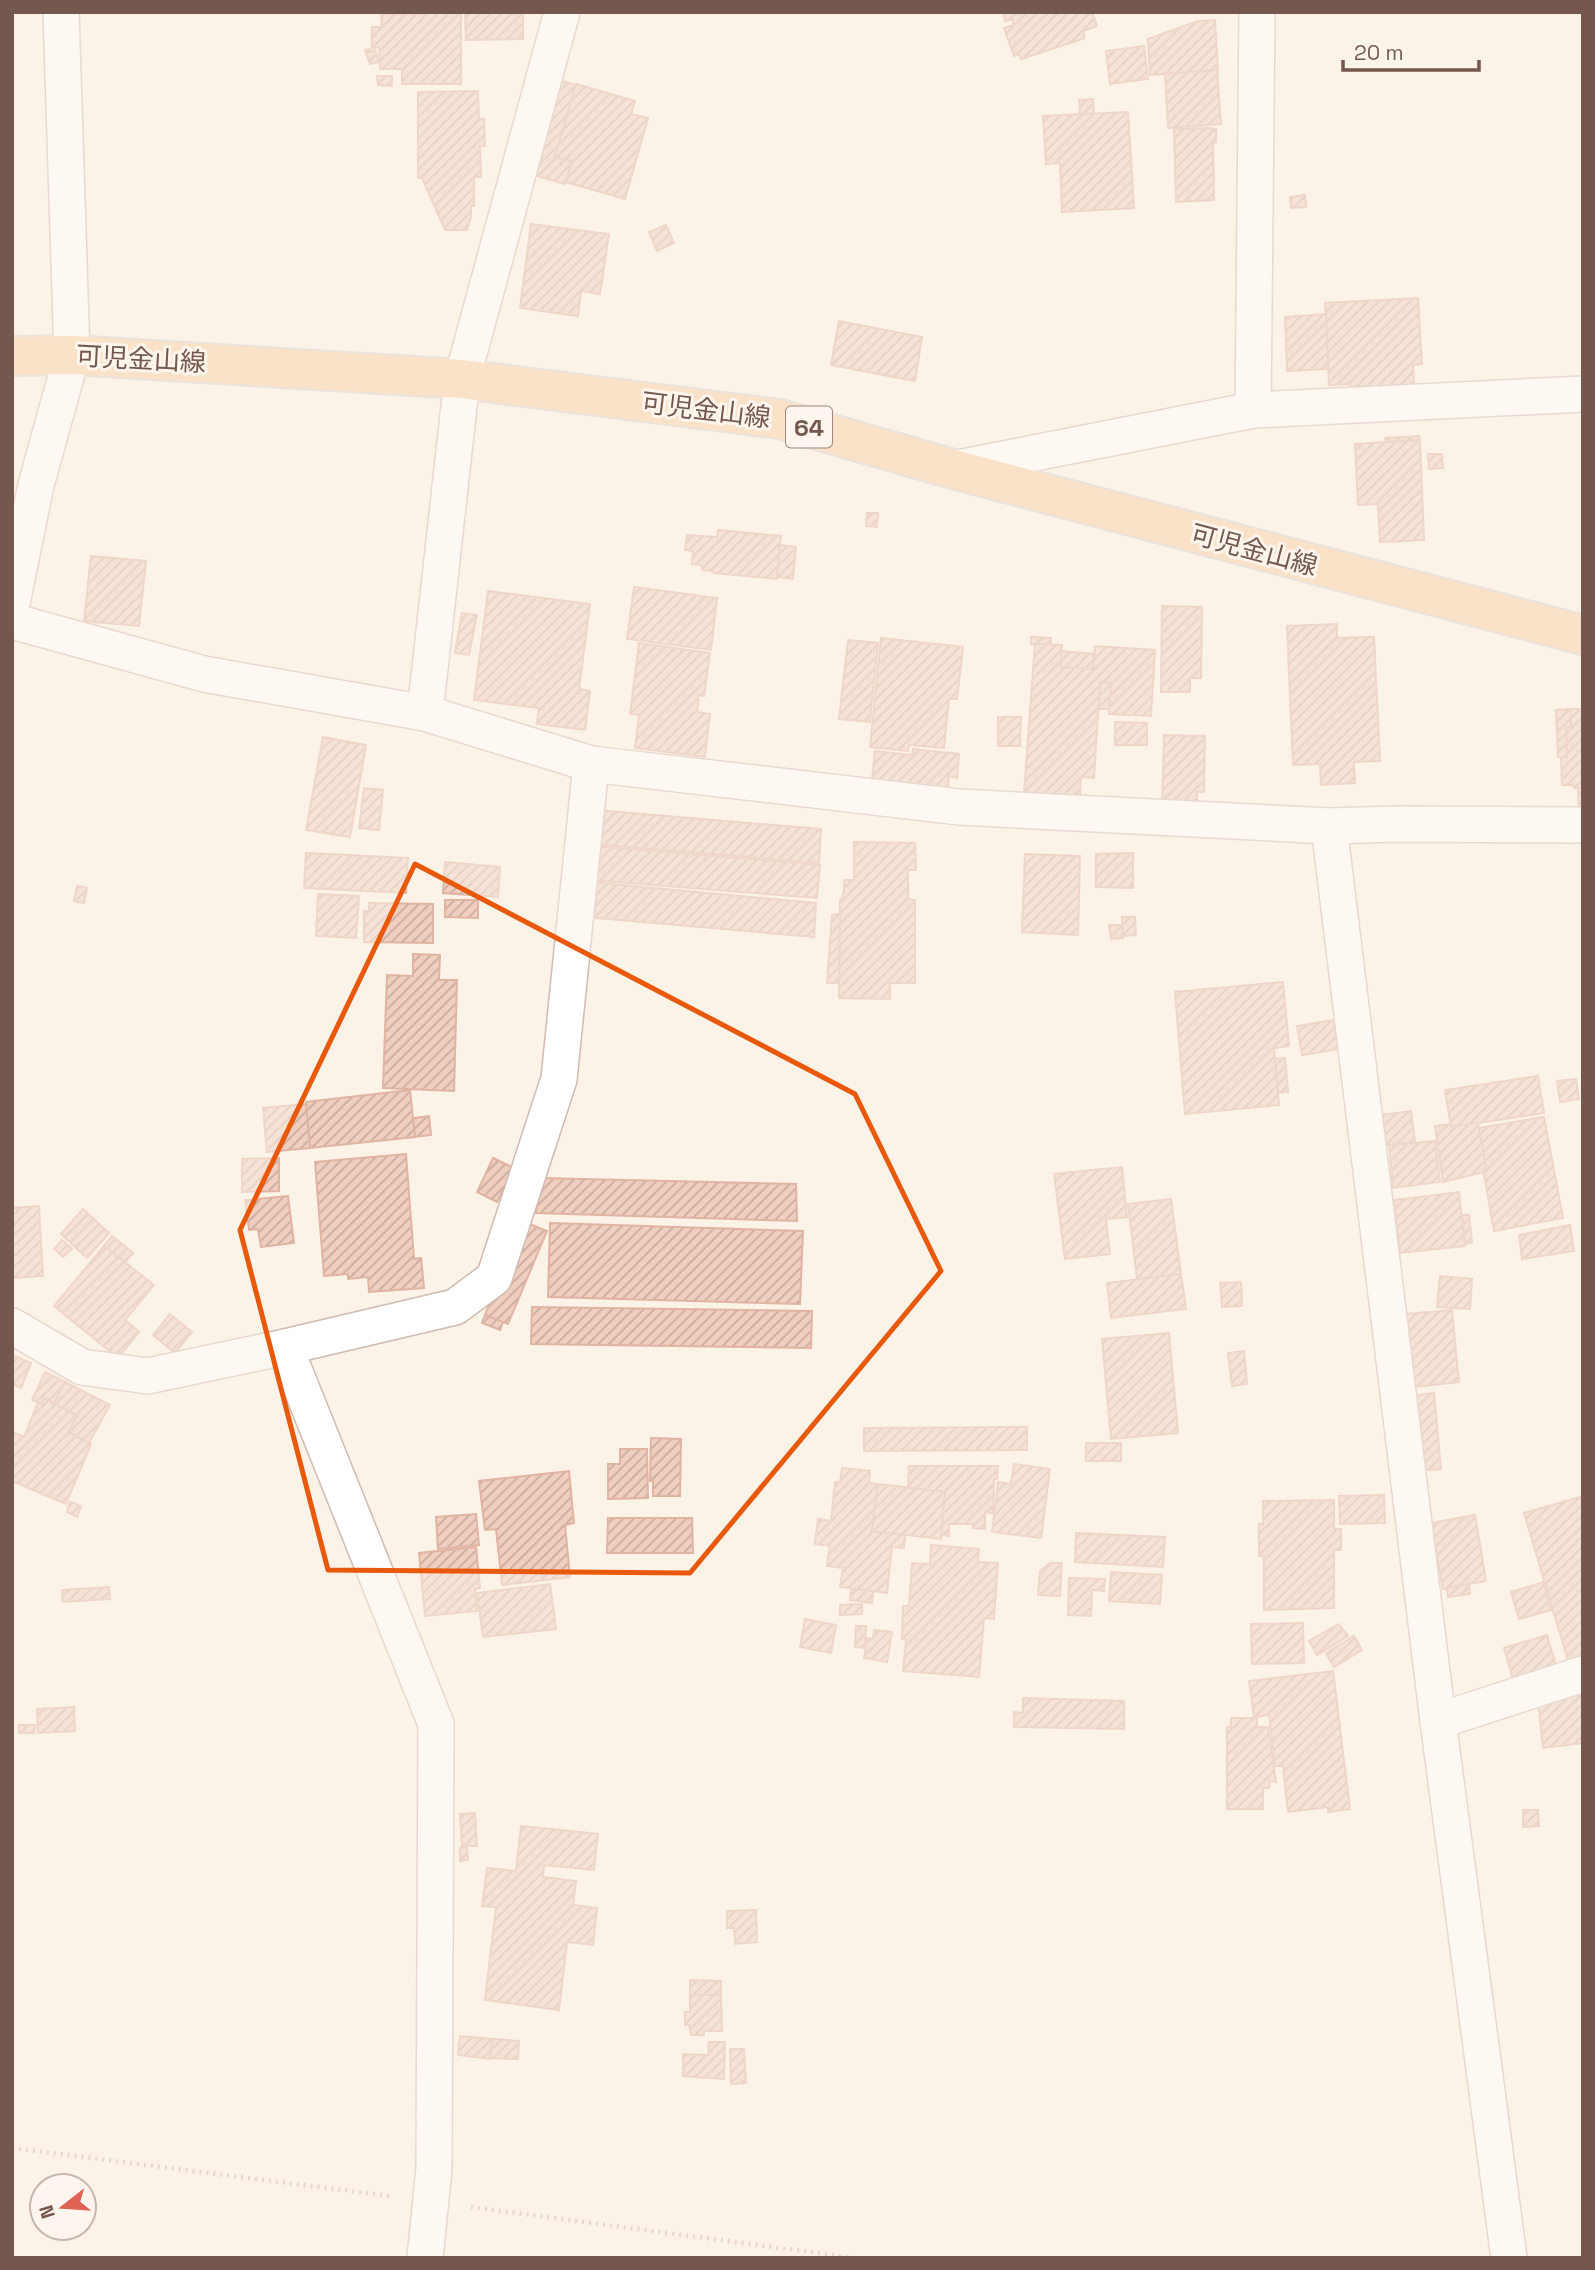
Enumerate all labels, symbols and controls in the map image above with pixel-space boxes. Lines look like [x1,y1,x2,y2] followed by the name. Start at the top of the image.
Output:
[1343,28,1480,72] scale bar
[1354,39,1404,66] text: 20 m
[75,339,207,379] street label: 可児金山線
[639,385,773,435] street label: 可児金山線
[786,406,832,448] road number: 64
[1187,517,1321,583] street label: 可児金山線
[28,2172,98,2242] north arrow
[33,2202,61,2222] text: N

